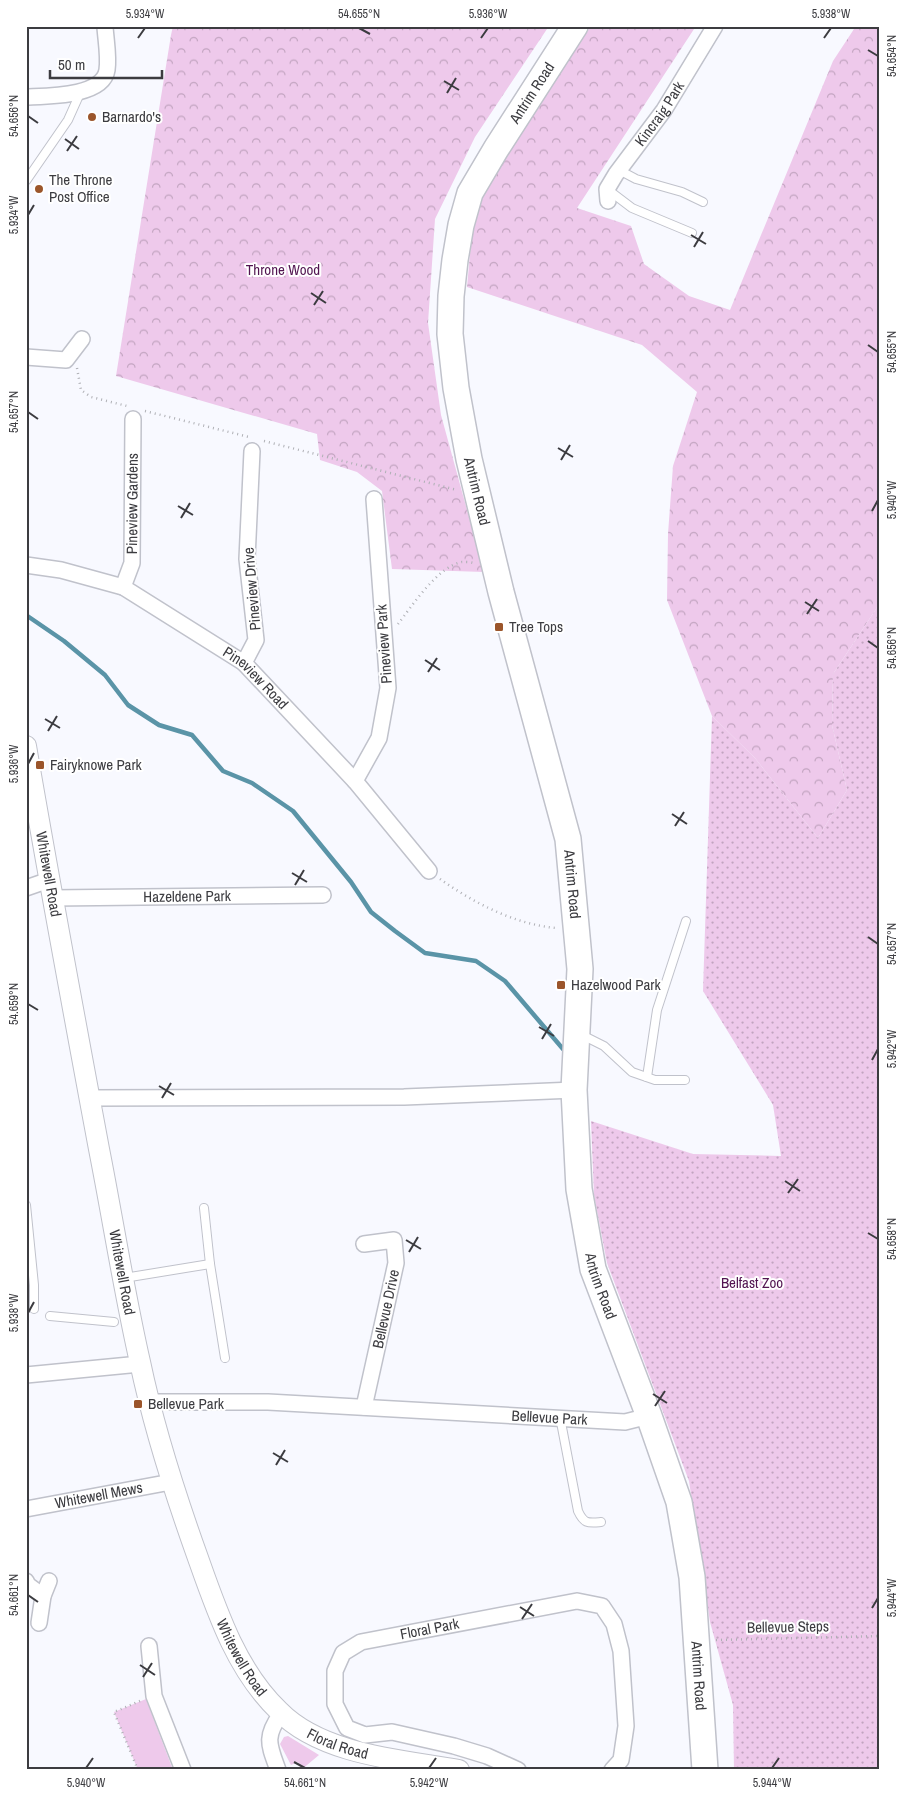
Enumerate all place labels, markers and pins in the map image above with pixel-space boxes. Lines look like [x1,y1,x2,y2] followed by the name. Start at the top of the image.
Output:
[102,106,161,127] place label: Barnardo's
[86,111,98,123] marker: Barnardo's
[49,169,113,207] place label: The Throne Post Office
[33,183,45,195] marker: The Throne Post Office
[509,616,563,637] place label: Tree Tops
[493,621,505,633] marker: Tree Tops
[50,754,143,775] place label: Fairyknowe Park
[34,759,46,771] marker: Fairyknowe Park
[571,974,661,995] place label: Hazelwood Park
[555,979,567,991] marker: Hazelwood Park
[148,1393,225,1414] place label: Bellevue Park
[132,1398,144,1410] marker: Bellevue Park

